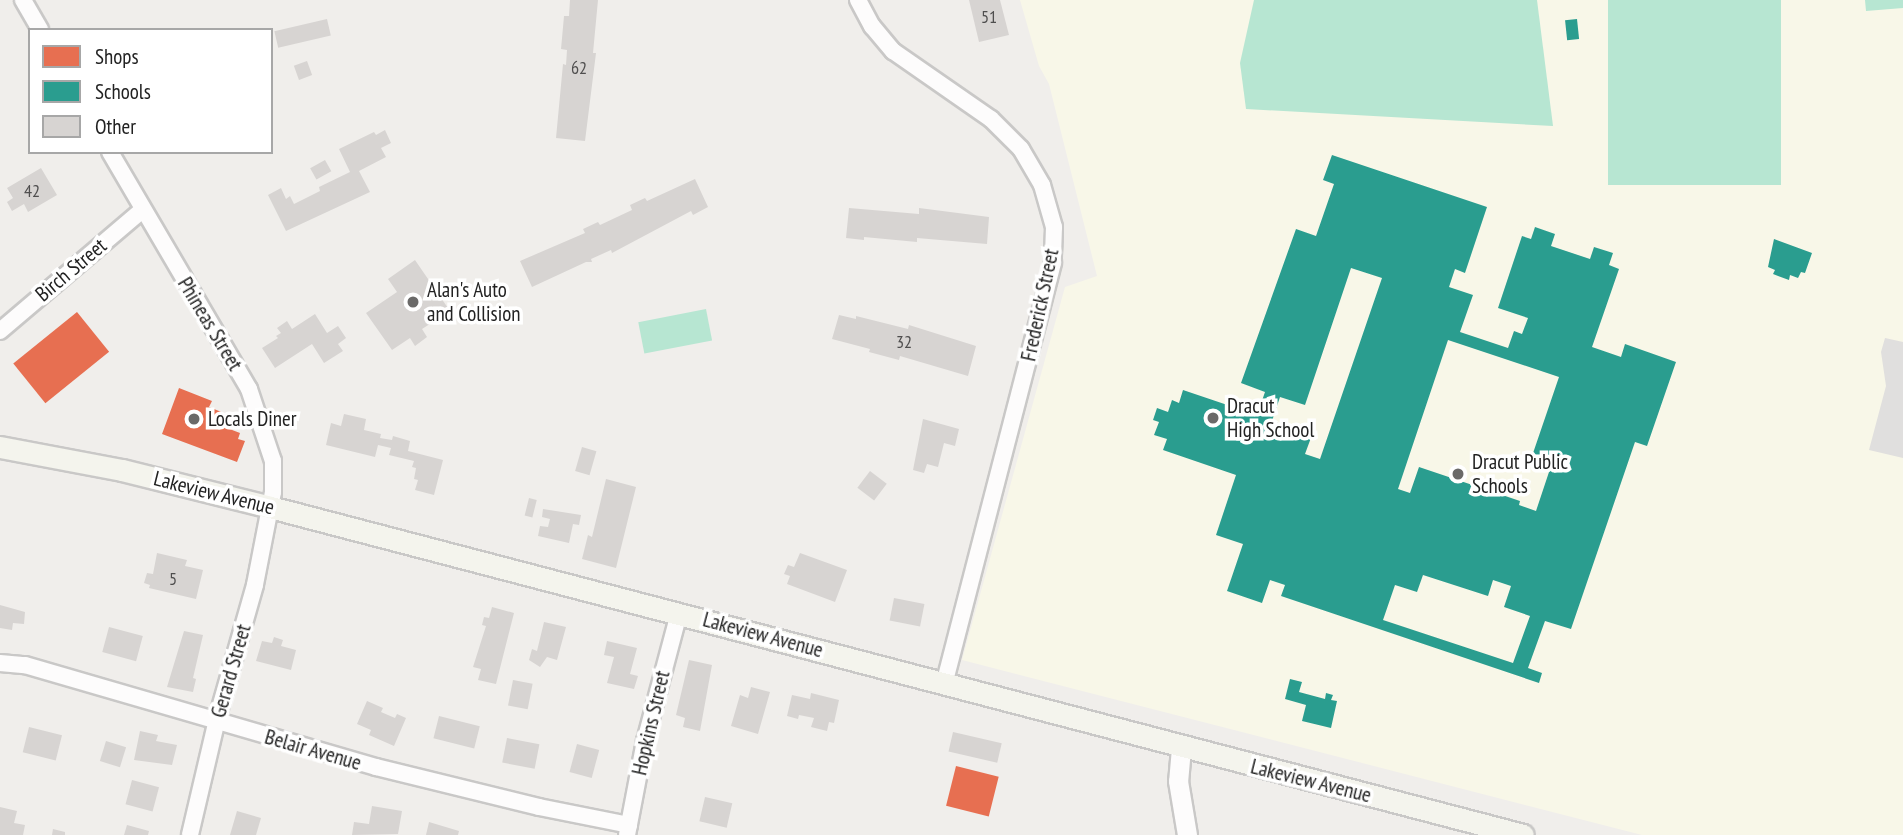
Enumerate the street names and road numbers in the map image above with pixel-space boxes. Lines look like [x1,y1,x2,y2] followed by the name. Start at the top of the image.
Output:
[30,233,112,307] street label: Birch Street
[1016,246,1064,364] street label: Frederick Street
[172,273,248,375] street label: Phineas Street
[151,466,277,520] street label: Lakeview Avenue
[700,607,826,663] street label: Lakeview Avenue
[206,621,256,721] street label: Gerard Street
[627,668,675,778] street label: Hopkins Street
[262,724,364,776] street label: Belair Avenue
[1248,754,1374,808] street label: Lakeview Avenue

